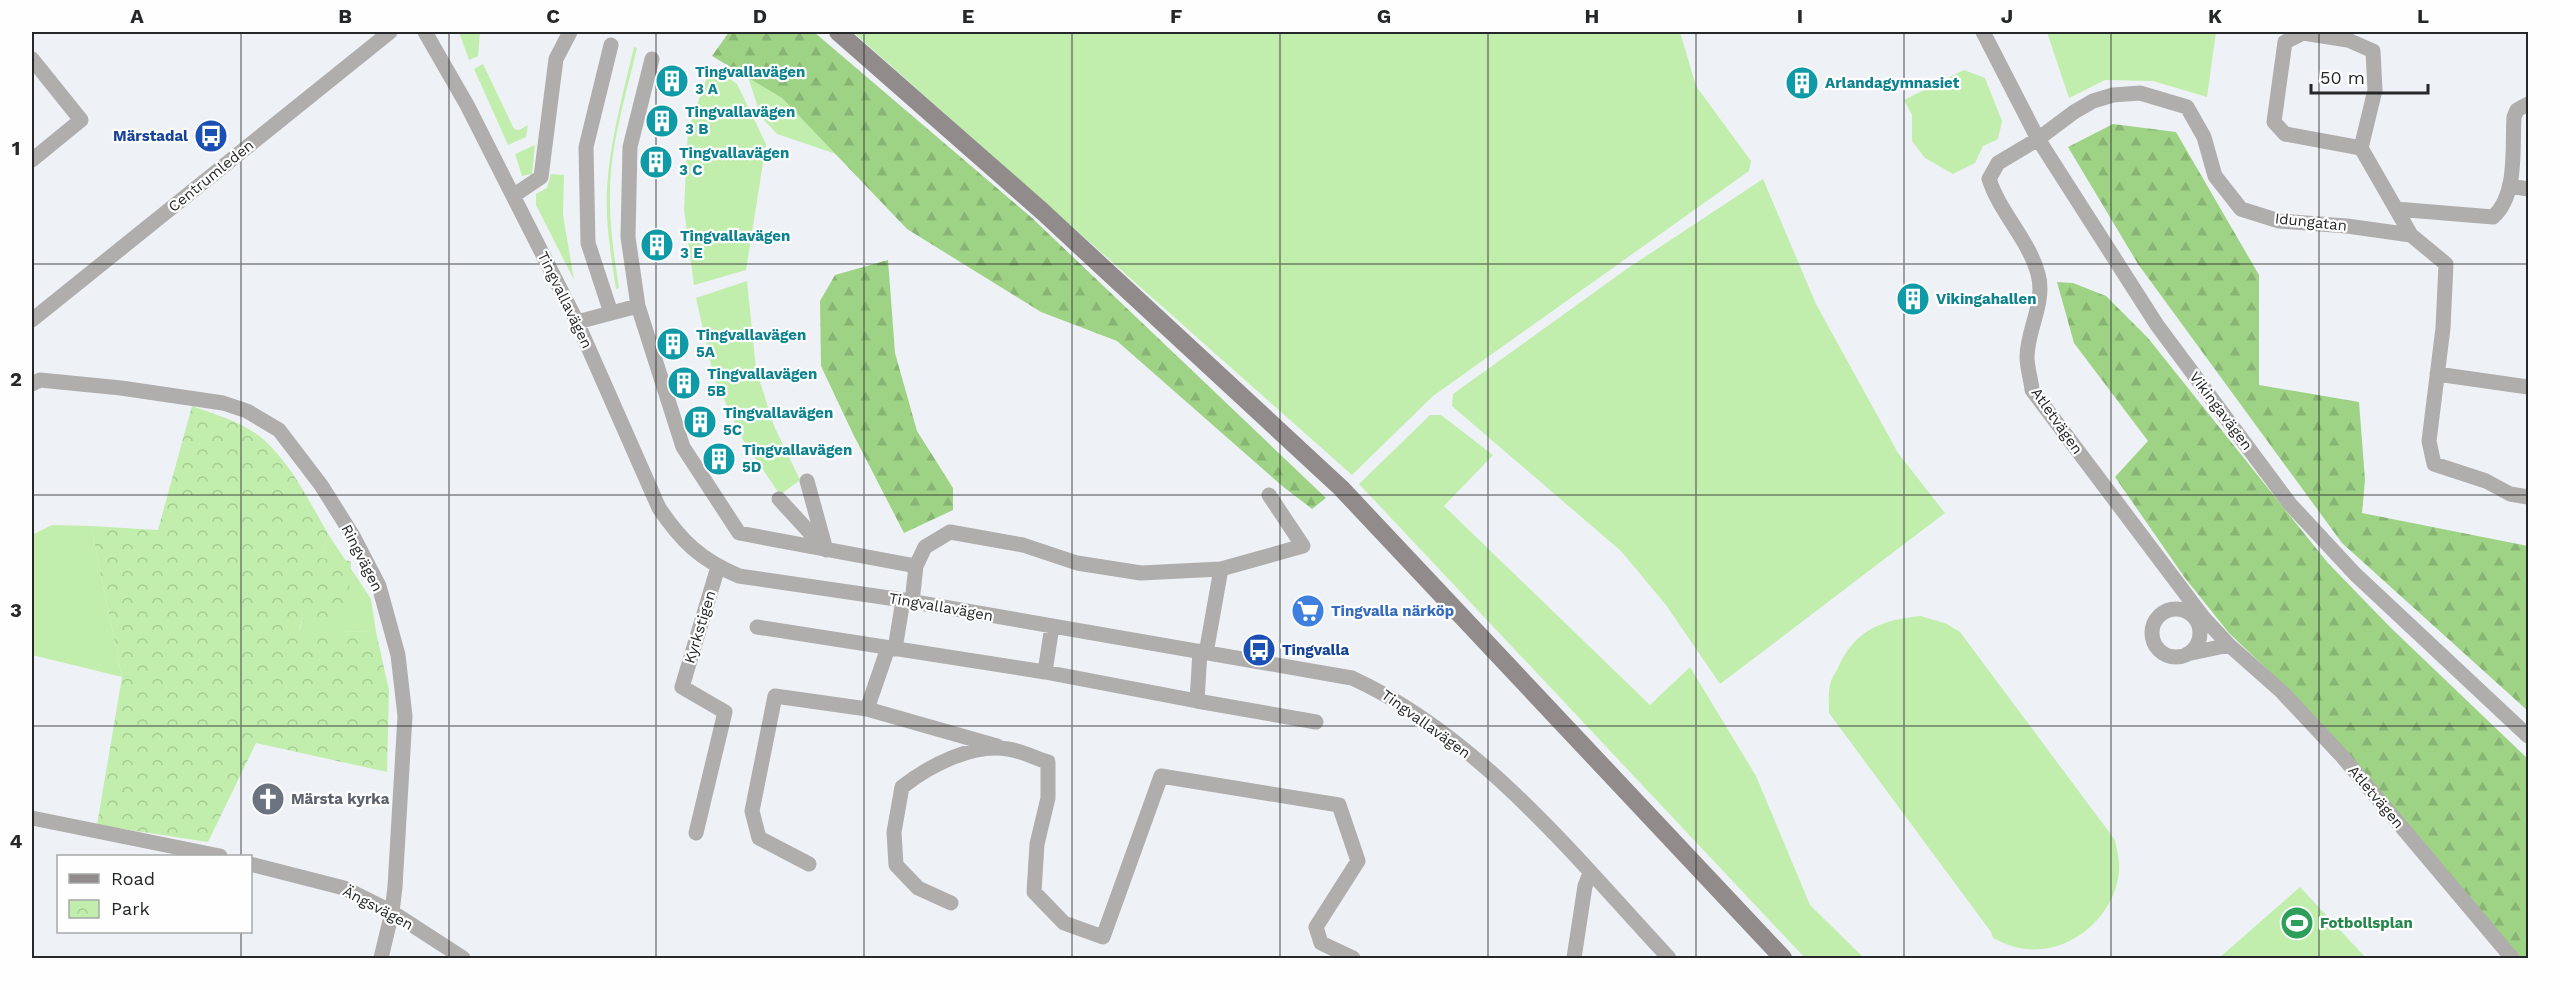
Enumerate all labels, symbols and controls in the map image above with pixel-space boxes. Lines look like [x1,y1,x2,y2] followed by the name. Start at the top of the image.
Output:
[130,4,144,28] text: A
[338,4,352,28] text: B
[546,4,560,28] text: C
[753,4,767,28] text: D
[962,4,974,28] text: E
[1170,4,1182,28] text: F
[1377,4,1391,28] text: G
[1585,4,1599,28] text: H
[1797,4,1803,28] text: I
[2001,4,2013,28] text: J
[2208,4,2222,28] text: K
[2417,4,2429,28] text: L
[2311,57,2428,95] scale bar
[654,63,690,99] building icon: Tingvallavägen 3 A
[695,63,805,98] place label: Tingvallavägen 3 A
[1784,65,1820,101] building icon: Arlandagymnasiet
[2320,67,2365,88] text: 50 m
[1825,74,1960,92] place label: Arlandagymnasiet
[644,103,680,139] building icon: Tingvallavägen 3 B
[685,103,795,138] place label: Tingvallavägen 3 B
[193,118,229,154] bus stop icon: Märstadal
[113,127,188,145] place label: Märstadal
[12,136,20,160] text: 1
[165,136,257,216] street label: Centrumleden
[638,144,674,180] building icon: Tingvallavägen 3 C
[679,144,789,179] place label: Tingvallavägen 3 C
[2274,209,2348,235] street label: Idungatan
[639,227,675,263] building icon: Tingvallavägen 3 E
[680,227,790,262] place label: Tingvallavägen 3 E
[534,249,596,351] street label: Tingvallavägen
[1895,281,1931,317] building icon: Vikingahallen
[1936,290,2036,308] place label: Vikingahallen
[655,326,691,362] building icon: Tingvallavägen 5A
[696,326,806,361] place label: Tingvallavägen 5A
[666,365,702,401] building icon: Tingvallavägen 5B
[707,365,817,400] place label: Tingvallavägen 5B
[10,367,22,391] text: 2
[2186,368,2256,454] street label: Vikingavägen
[2028,384,2086,458] street label: Atletvägen
[682,404,718,440] building icon: Tingvallavägen 5C
[723,404,833,439] place label: Tingvallavägen 5C
[701,441,737,477] building icon: Tingvallavägen 5D
[742,441,852,476] place label: Tingvallavägen 5D
[337,521,387,595] street label: Ringvägen
[680,588,720,666] street label: Kyrkstigen
[887,589,995,625] street label: Tingvallavägen
[1290,593,1326,629] supermarket icon: Tingvalla närköp
[10,598,22,622] text: 3
[1331,602,1454,620] place label: Tingvalla närköp
[1241,632,1277,668] bus stop icon: Tingvalla
[1282,641,1350,659] place label: Tingvalla
[1378,686,1474,762] street label: Tingvallavägen
[2344,762,2408,832] street label: Atletvägen
[250,781,286,817] church icon: Märsta kyrka
[291,790,390,808] place label: Märsta kyrka
[10,829,23,853] text: 4
[57,855,252,933] legend
[111,868,155,889] text: Road
[340,882,416,934] street label: Ängsvägen
[111,898,150,919] text: Park
[2279,905,2315,941] sports icon: Fotbollsplan
[2320,914,2413,932] place label: Fotbollsplan

